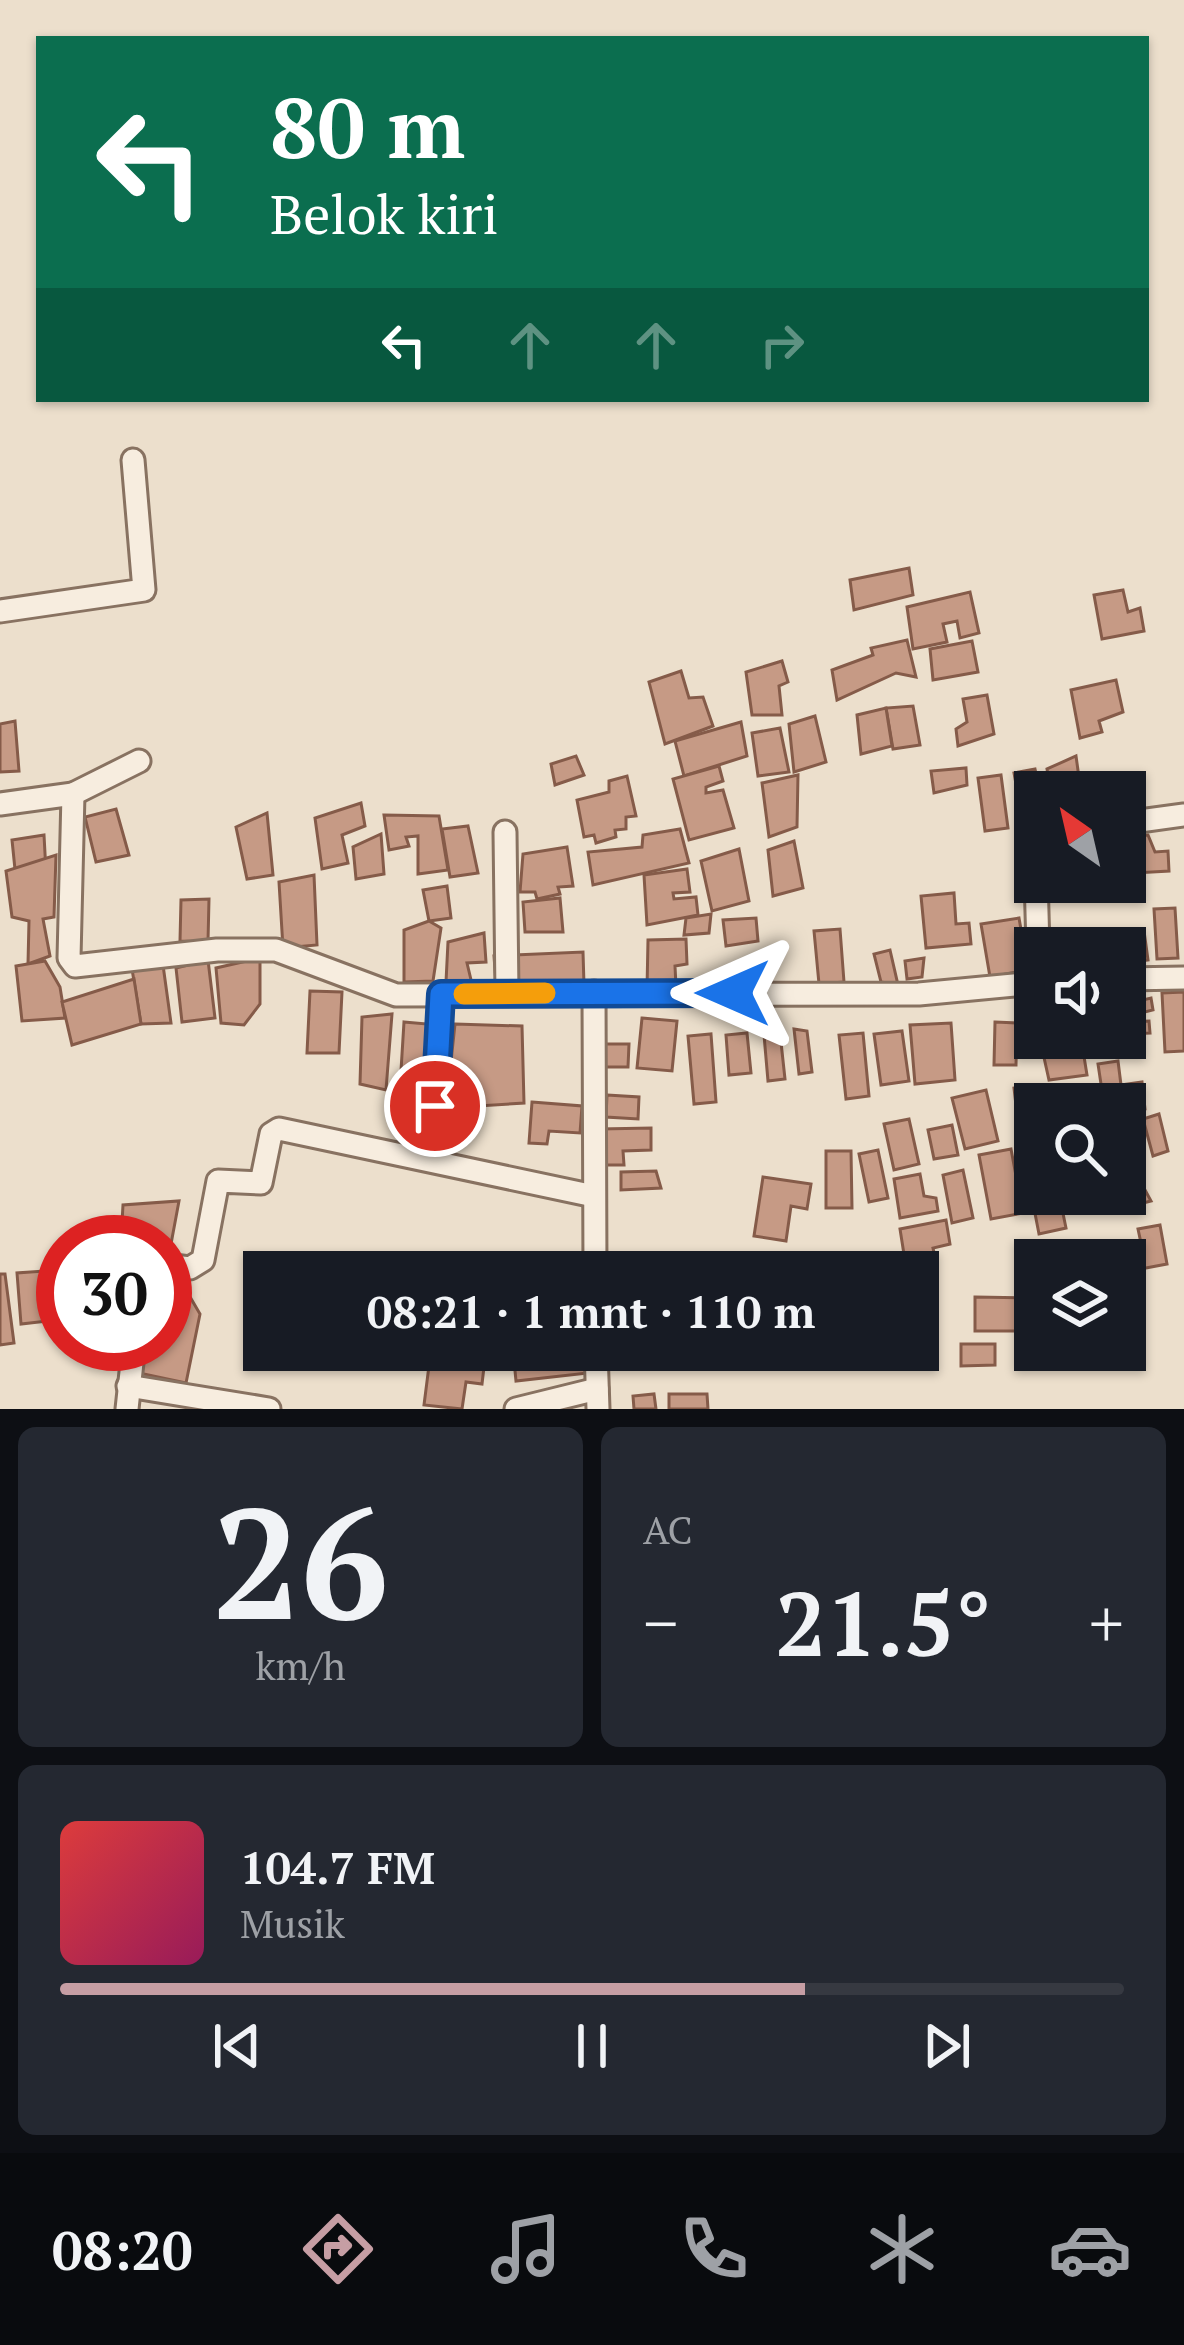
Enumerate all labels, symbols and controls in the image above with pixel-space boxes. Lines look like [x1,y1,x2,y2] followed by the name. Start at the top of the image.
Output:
[270,71,465,182] text: 80 m
[72,84,228,240] icon: left
[270,178,499,249] text: Belok kiri
[371,312,437,378] icon: left
[497,312,563,378] icon: ahead
[623,312,689,378] icon: ahead
[749,312,815,378] icon: right
[1014,771,1146,903] north arrow
[1014,771,1146,1371] map controls
[1014,927,1146,1059] button: sound
[670,930,796,1056] position arrow
[384,1055,486,1157] pin
[402,1073,468,1139] icon: arrive
[1014,1083,1146,1215] button: search
[36,1215,192,1371] speed limit sign: 30
[1014,1239,1146,1371] button: layers
[367,1281,815,1341] text: 08:21 · 1 mnt · 110 m
[212,1457,389,1664] text: 26
[643,1503,693,1555] text: AC
[775,1562,992,1682] text: 21.5°
[643,1578,678,1666] text: −
[1089,1578,1124,1666] text: +
[255,1639,346,1691] text: km/h
[240,1837,435,1897] text: 104.7 FM
[240,1897,345,1949] text: Musik
[204,2013,270,2079] icon: previous
[559,2013,625,2079] icon: pause
[914,2013,980,2079] icon: next
[296,2207,380,2291] icon: directions
[484,2207,568,2291] icon: music
[672,2207,756,2291] icon: phone
[860,2207,944,2291] icon: climate
[1048,2207,1132,2291] icon: car
[52,2214,193,2285] text: 08:20

